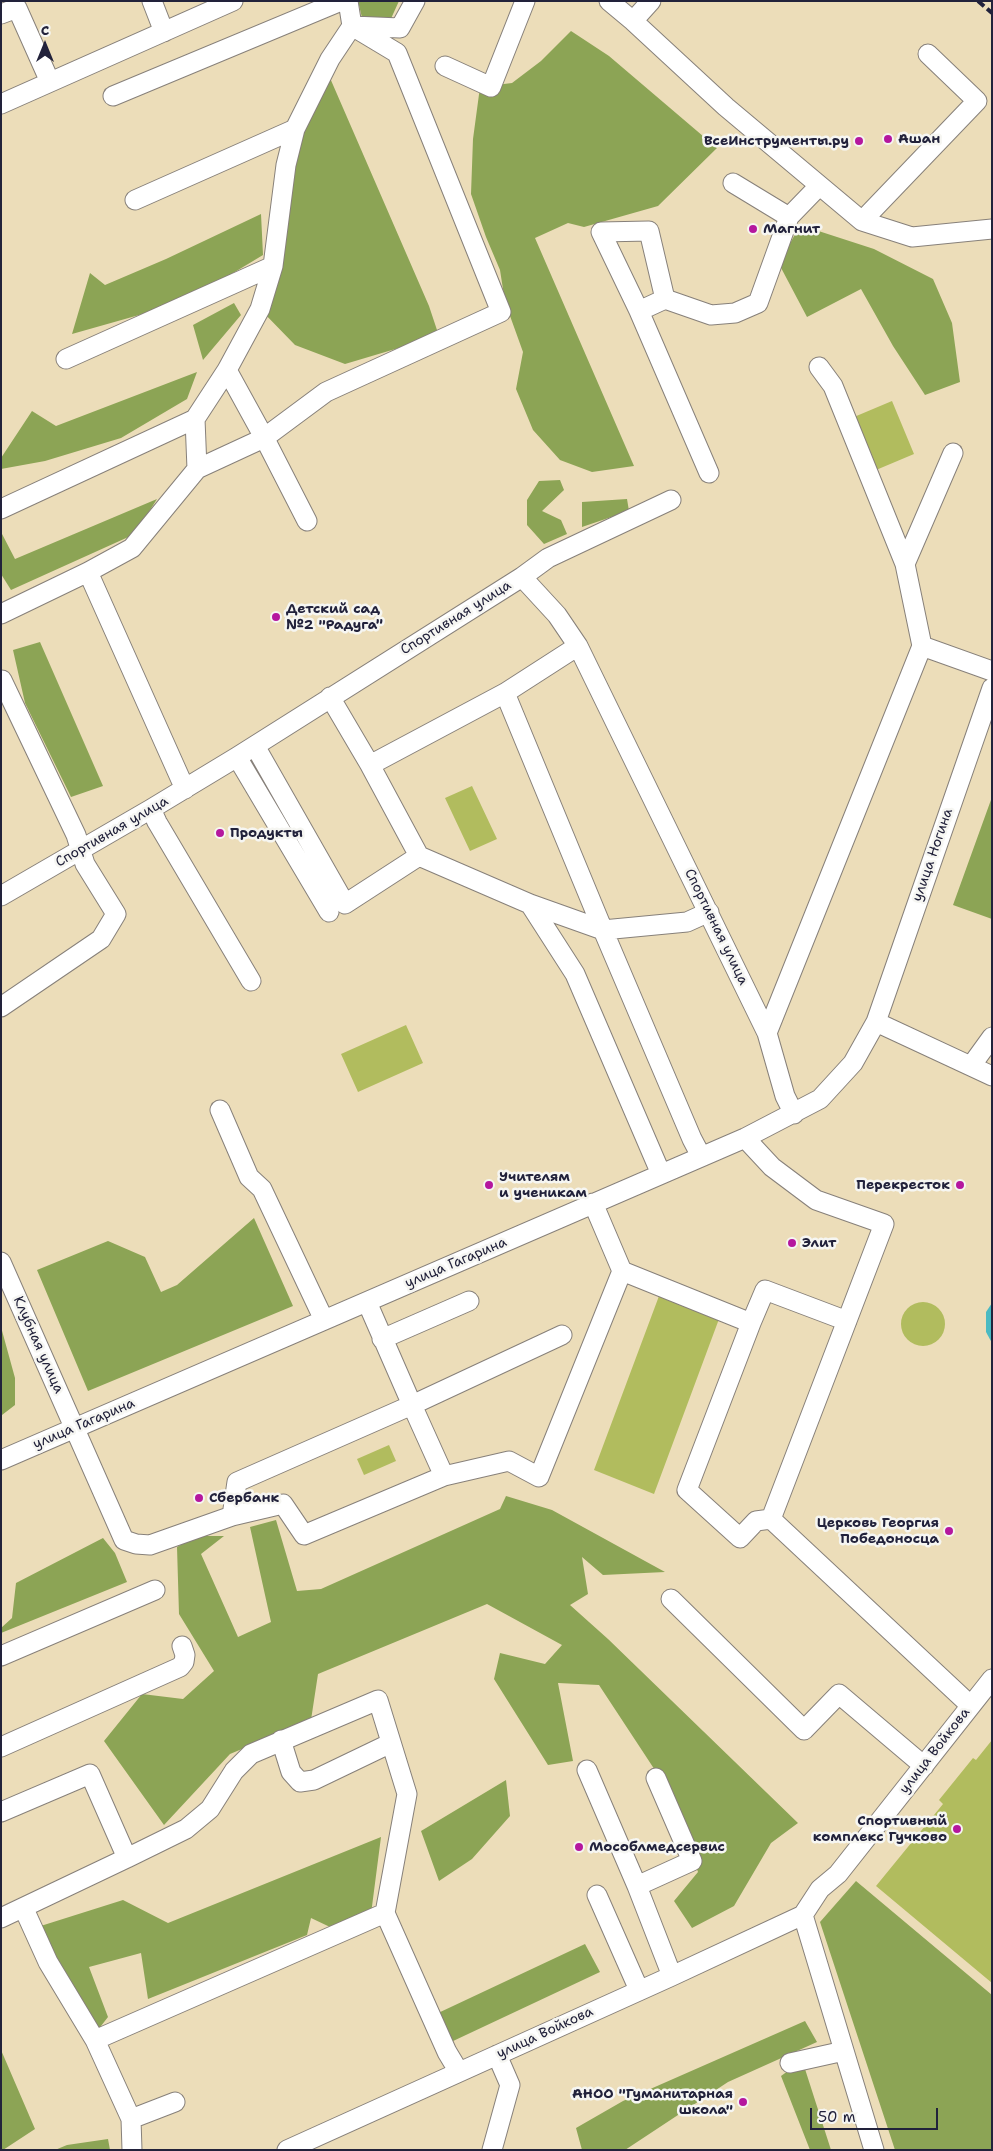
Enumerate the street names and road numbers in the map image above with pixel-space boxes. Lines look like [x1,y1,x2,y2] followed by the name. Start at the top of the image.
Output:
[398,577,514,659] street label: Спортивная улица
[53,793,171,871] street label: Спортивная улица
[909,806,957,904] street label: улица Ногина
[681,866,751,988] street label: Спортивная улица
[403,1234,509,1292] street label: улица Гагарина
[9,1294,67,1396] street label: Клубная улица
[31,1395,137,1453] street label: улица Гагарина
[896,1705,974,1797] street label: улица Войкова
[494,2003,596,2063] street label: улица Войкова

